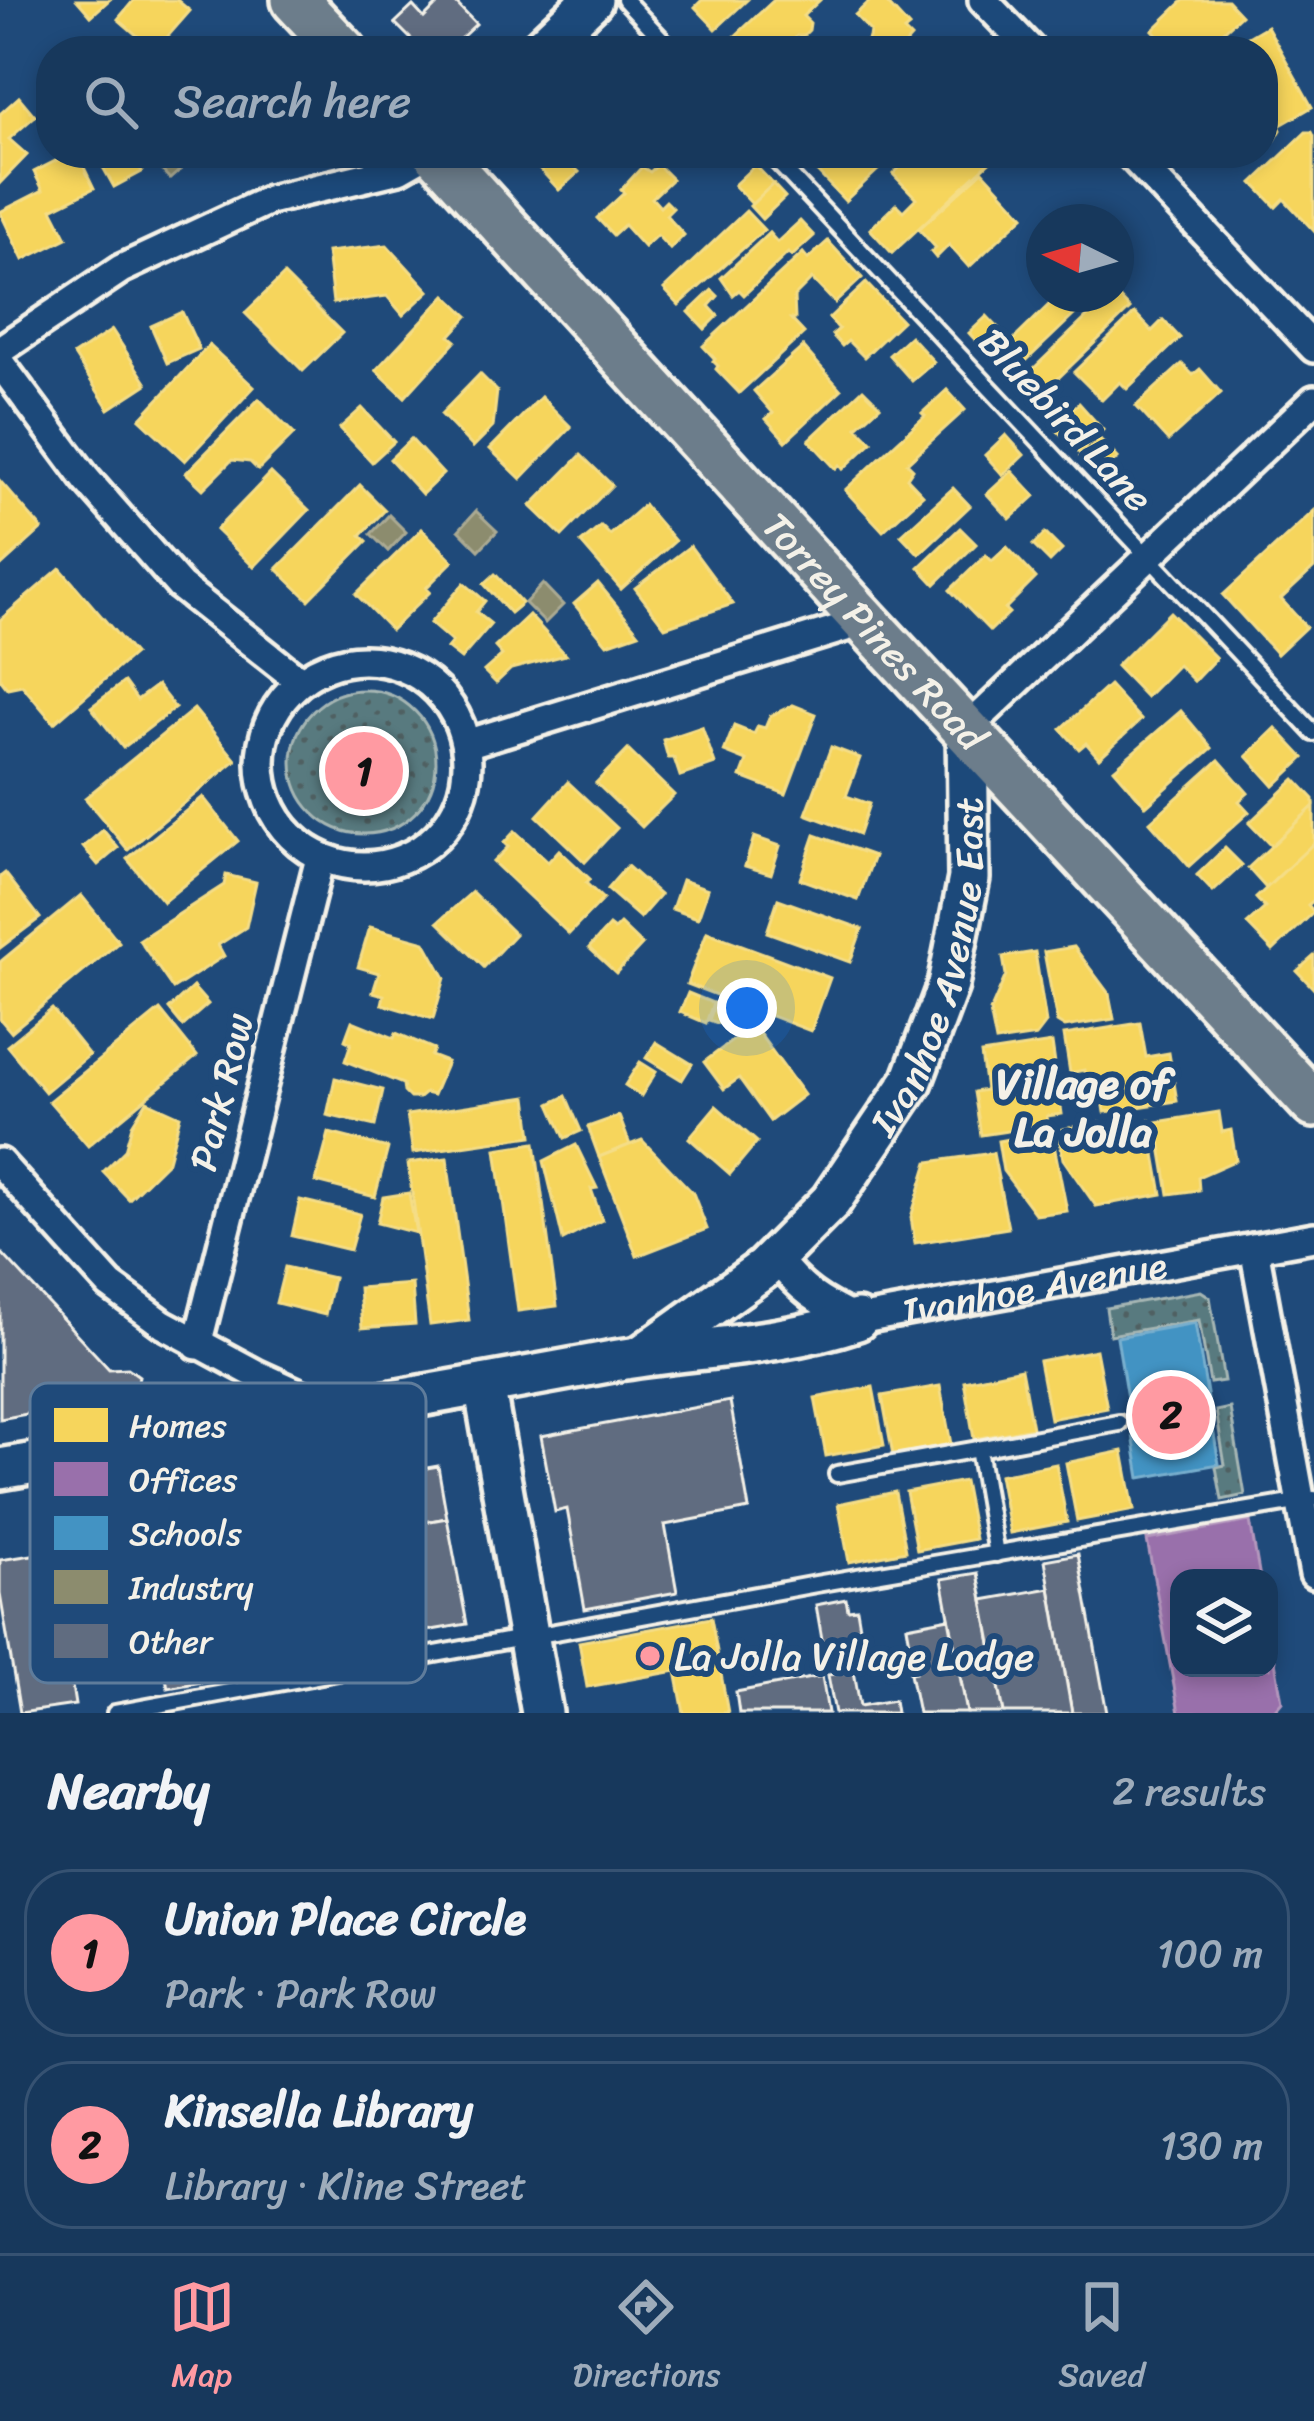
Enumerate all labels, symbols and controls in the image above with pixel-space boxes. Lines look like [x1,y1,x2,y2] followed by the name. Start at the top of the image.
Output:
[36,36,1278,168] search box
[174,62,411,142] text: Search here
[78,69,144,135] icon: search
[1026,204,1134,312] north arrow
[961,311,1171,529] street label: Bluebird Lane
[745,494,1006,769] street label: Torrey Pines Road
[325,726,403,816] pin: 1
[849,797,1004,1151] street label: Ivanhoe Avenue East
[717,978,777,1038] your location
[168,1006,274,1178] street label: Park Row
[996,1047,1176,1169] district label: Village of La Jolla
[895,1230,1173,1346] street label: Ivanhoe Avenue
[1132,1370,1210,1460] pin: 2
[30,1383,426,1683] legend
[129,1397,227,1455] text: Homes
[129,1451,238,1509] text: Offices
[129,1505,242,1563] text: Schools
[128,1559,253,1617] text: Industry
[1170,1569,1278,1677] map controls
[1170,1569,1278,1677] button: layers
[129,1613,214,1671] text: Other
[674,1622,1034,1691] place label: La Jolla Village Lodge
[637,1643,663,1669] marker: La Jolla Village Lodge
[48,1746,209,1836] text: Nearby
[1112,1757,1266,1826] text: 2 results
[165,1879,526,1959] text: Union Place Circle
[82,1919,98,1988] text: 1
[1157,1919,1263,1988] text: 100 m
[165,1959,436,2028] text: Park · Park Row
[165,2071,473,2151] text: Kinsella Library
[79,2111,101,2180] text: 2
[1160,2111,1263,2180] text: 130 m
[165,2151,527,2220] text: Library · Kline Street
[169,2274,235,2404] tab: Map
[573,2274,720,2404] tab: Directions
[1058,2274,1145,2404] tab: Saved

